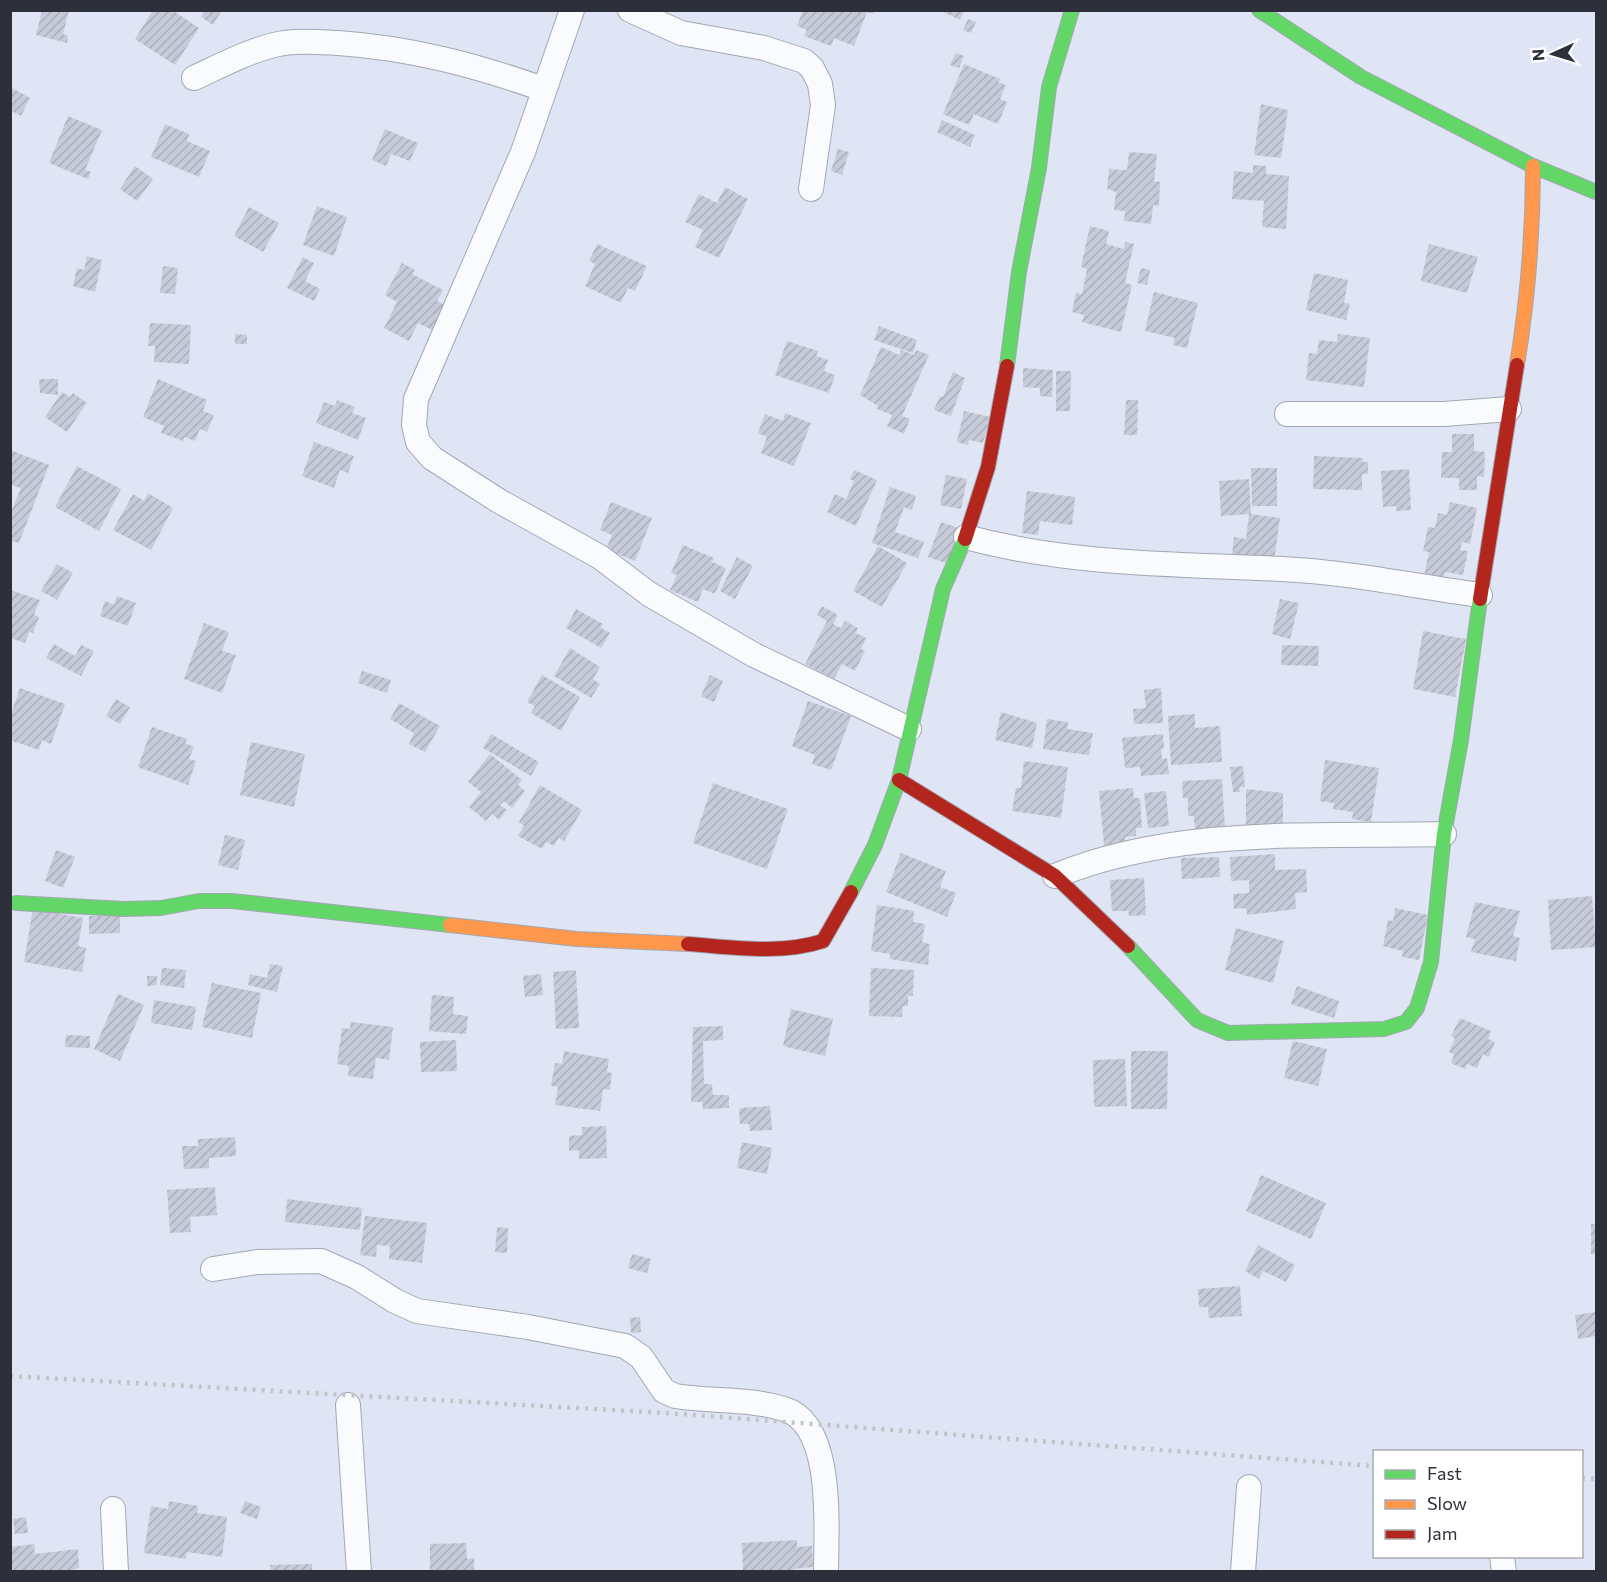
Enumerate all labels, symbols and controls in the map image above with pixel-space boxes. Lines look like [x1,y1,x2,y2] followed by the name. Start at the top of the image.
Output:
[1523,24,1583,84] north arrow
[1528,48,1547,62] text: N
[1373,1450,1583,1558] legend
[1427,1462,1462,1484] text: Fast
[1427,1492,1467,1514] text: Slow
[1427,1522,1457,1544] text: Jam

